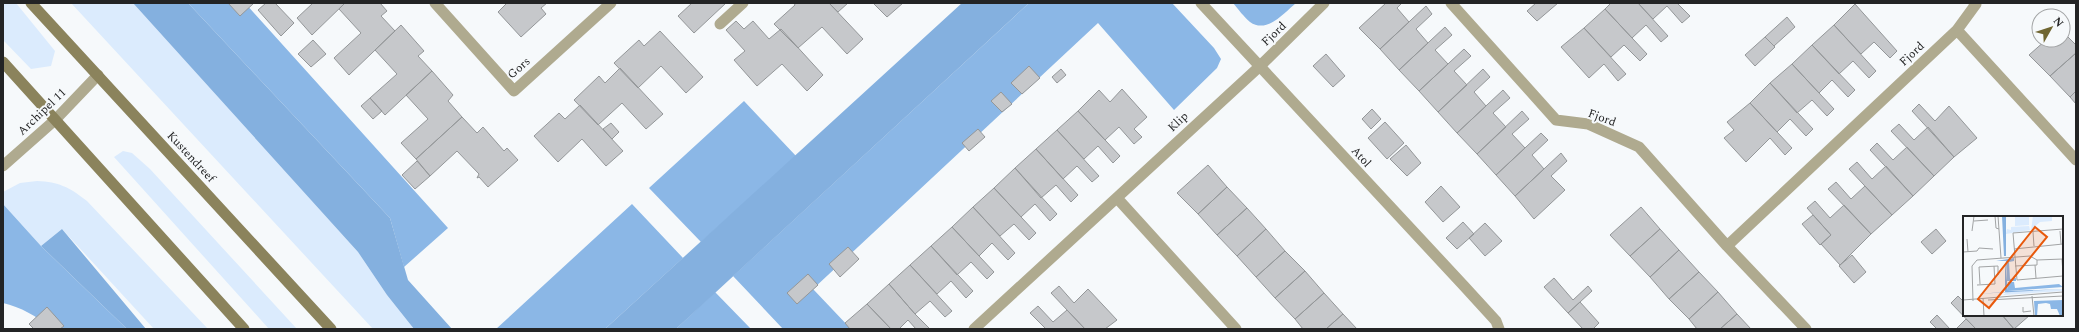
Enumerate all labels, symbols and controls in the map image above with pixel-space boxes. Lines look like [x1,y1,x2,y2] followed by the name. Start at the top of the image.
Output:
[2031,8,2071,48] north arrow
[2049,13,2068,31] text: N
[1257,17,1291,51] street label: Fjord
[1895,37,1929,71] street label: Fjord
[503,52,535,84] street label: Gors
[13,84,71,140] street label: Archipel 11
[1585,104,1619,132] street label: Fjord
[1163,107,1193,137] street label: Klip
[162,127,220,188] street label: Kustendreef
[1346,142,1376,172] street label: Atol
[1963,216,2063,316] inset map

